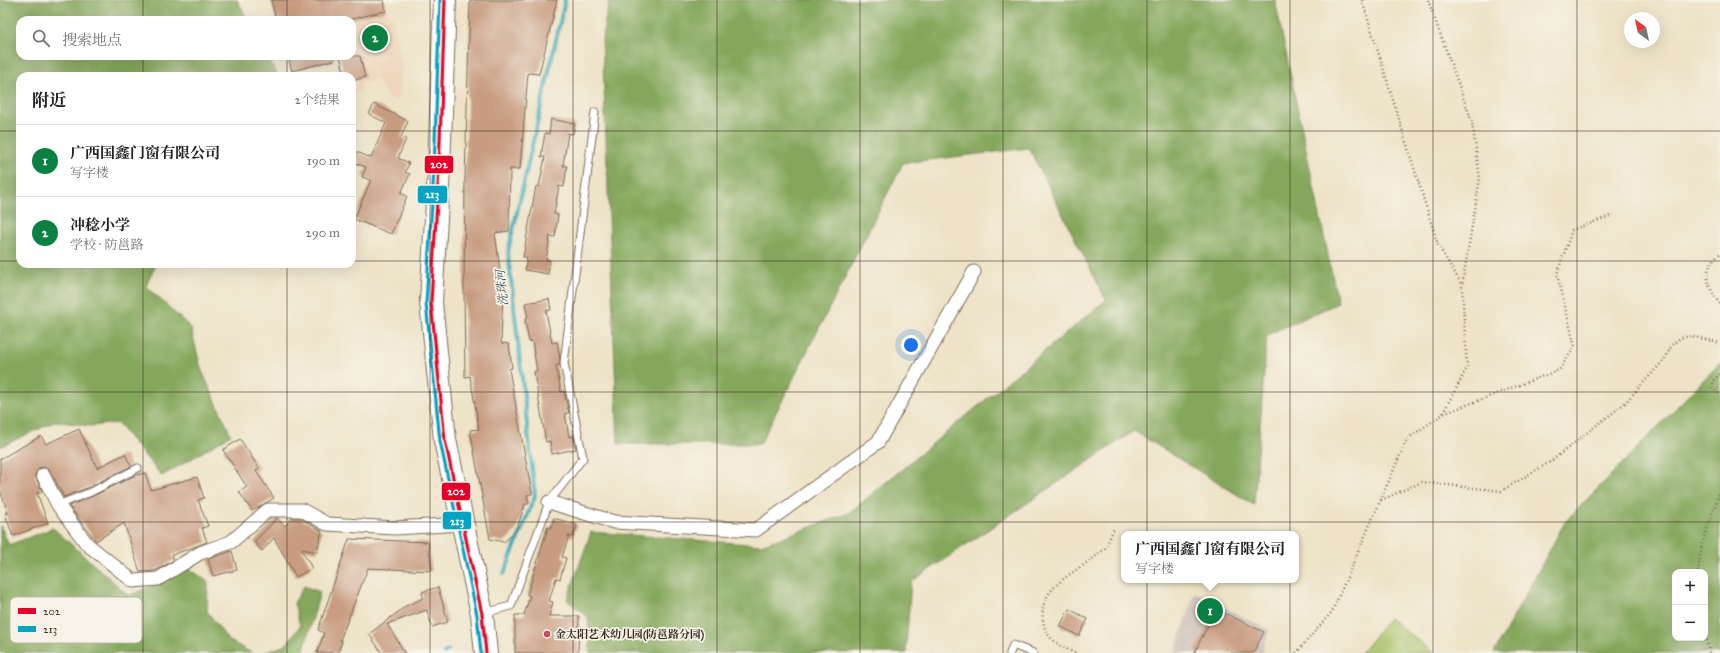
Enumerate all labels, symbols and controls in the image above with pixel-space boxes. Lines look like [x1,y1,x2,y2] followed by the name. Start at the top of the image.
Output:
[1624,12,1660,48] north arrow
[16,16,356,60] search box
[362,23,388,53] pin: 2
[30,27,52,49] icon: search
[62,31,122,49] text: 搜索地点
[32,90,66,111] text: 附近
[295,92,340,108] text: 2个结果
[70,144,220,162] text: 广西国鑫门窗有限公司
[42,153,48,169] text: 1
[307,153,340,169] text: 190 m
[424,155,454,174] line badge: 202
[430,158,448,171] text: 202
[70,165,109,181] text: 写字楼
[417,185,448,204] line badge: 213
[425,188,439,202] text: 213
[70,216,130,234] text: 冲稔小学
[42,225,48,241] text: 2
[305,225,340,241] text: 290 m
[70,237,143,253] text: 学校 · 防邕路
[493,267,511,307] water label: 洗珠河
[901,335,921,355] your location
[441,482,471,501] line badge: 202
[447,485,465,498] text: 202
[442,511,472,530] line badge: 213
[450,515,464,529] text: 213
[1121,531,1299,583] popup
[1135,540,1285,558] text: 广西国鑫门窗有限公司
[1135,561,1174,577] text: 写字楼
[1672,569,1708,641] map controls
[1672,569,1708,605] button: +
[1197,596,1223,626] pin: 1
[10,597,142,643] legend
[43,605,61,618] text: 202
[1672,605,1708,641] button: −
[43,623,57,636] text: 213
[555,628,704,642] place label: 金太阳艺术幼儿园(防邕路分园)
[542,629,552,639] marker: 金太阳艺术幼儿园(防邕路分园)

